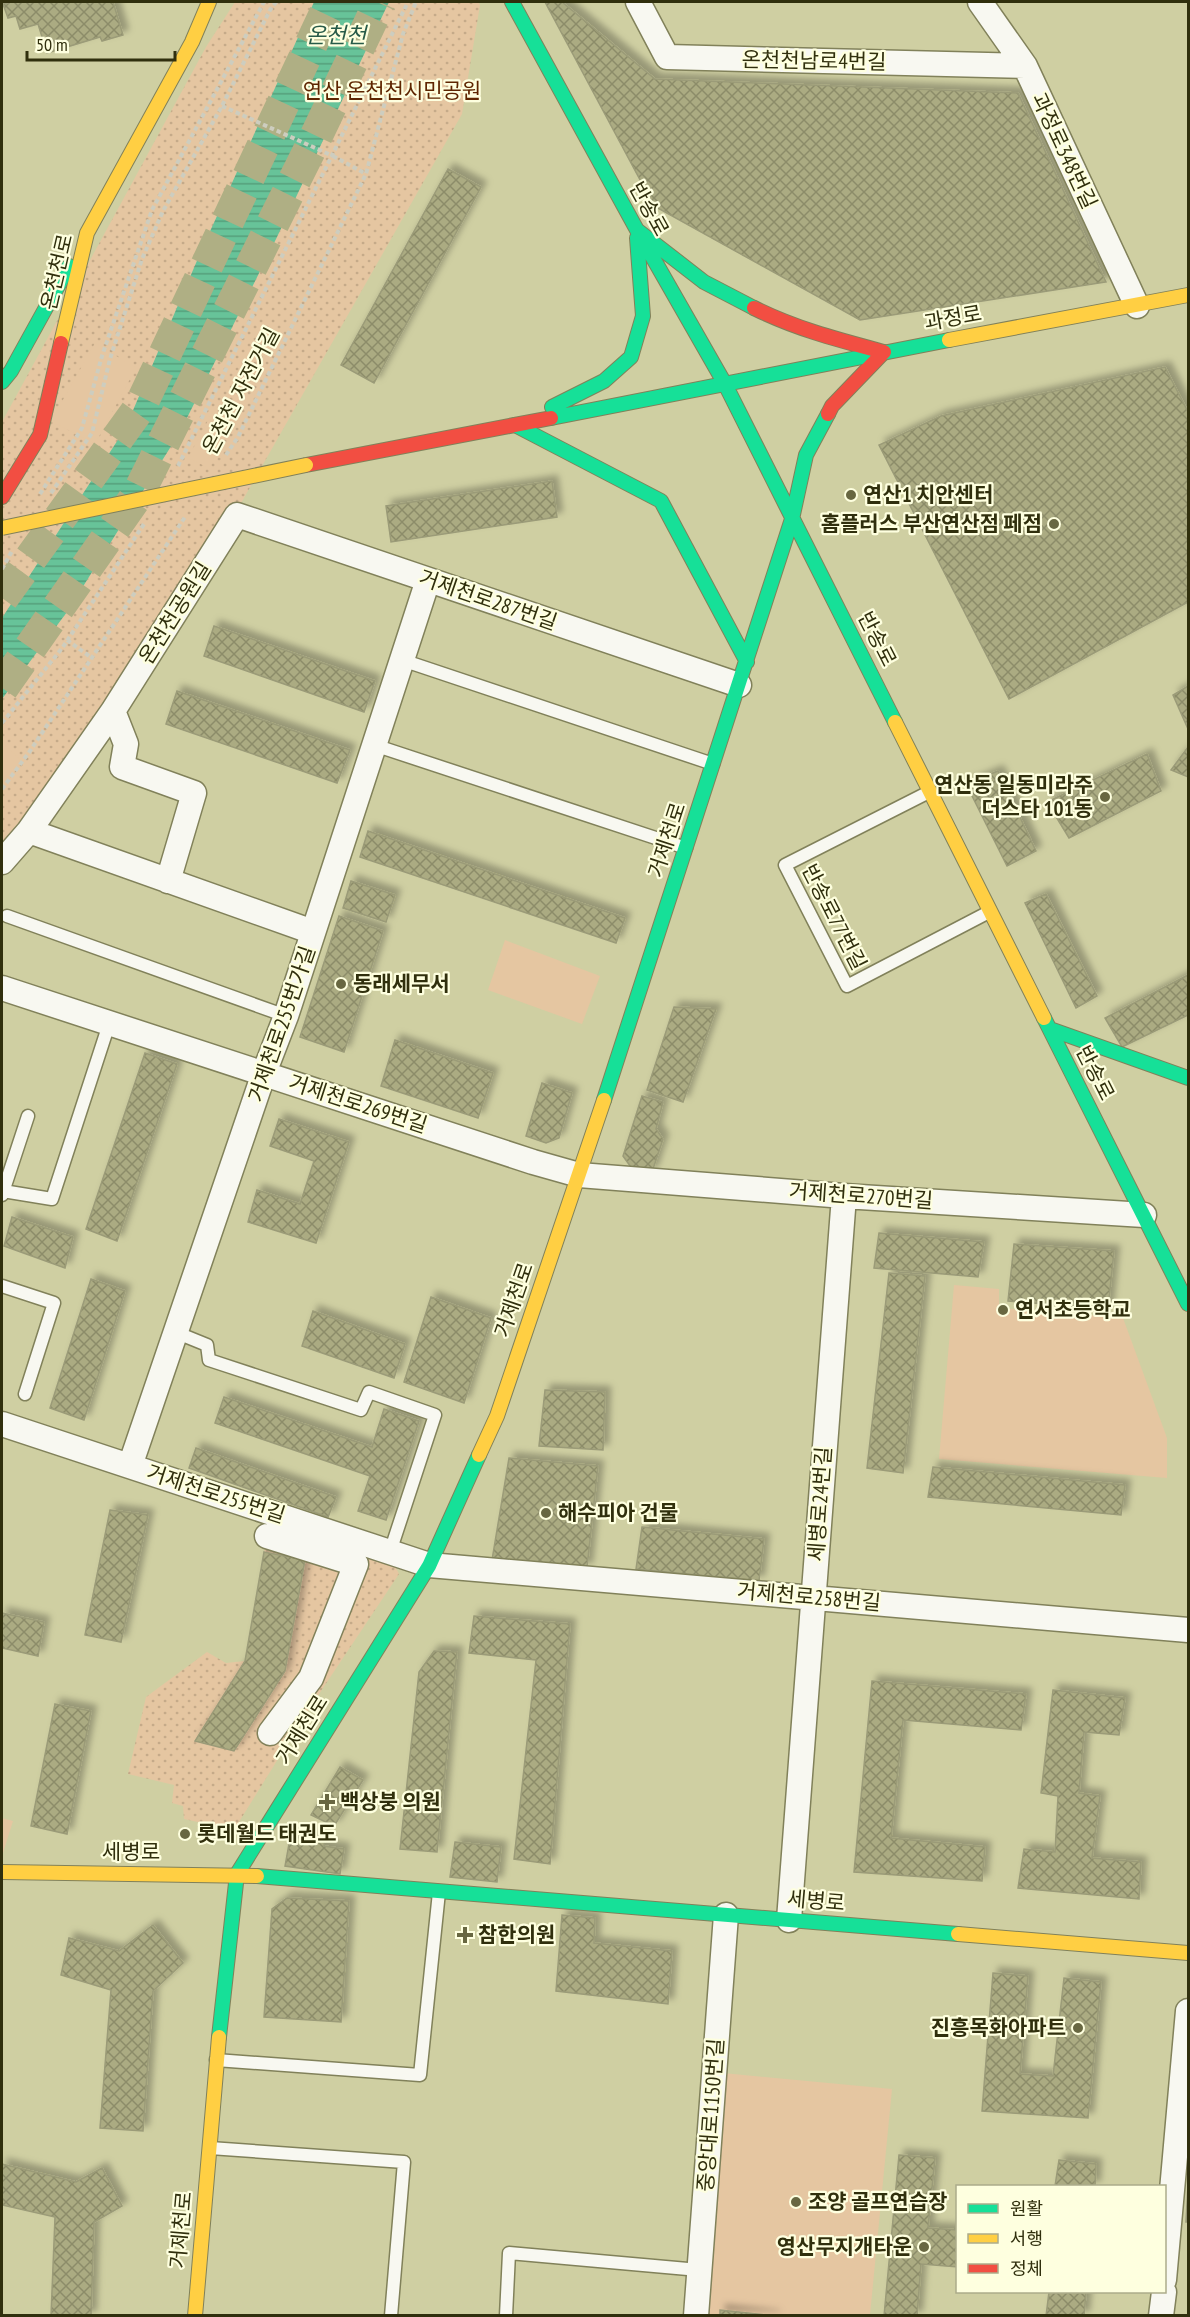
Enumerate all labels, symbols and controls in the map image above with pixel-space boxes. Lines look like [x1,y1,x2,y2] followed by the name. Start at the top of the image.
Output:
[306,21,369,49] water label: 온천천
[27,24,176,62] scale bar
[36,33,68,56] text: 50 m
[741,46,887,75] street label: 온천천남로4번길
[303,77,481,104] park label: 연산 온천천시민공원
[1026,88,1103,213] street label: 과정로348번길
[624,177,675,241] street label: 반송로
[35,231,78,313] street label: 온천천로
[922,299,984,336] street label: 과정로
[196,323,285,459] street label: 온천천 자전거길
[863,481,993,508] place label: 연산1 치안센터
[844,488,858,502] marker: 연산1 치안센터
[821,510,1042,537] place label: 홈플러스 부산연산점 페점
[1047,517,1061,531] marker: 홈플러스 부산연산점 페점
[132,556,217,669] street label: 온천천공원길
[416,563,561,636] street label: 거제천로287번길
[852,607,903,671] street label: 반송로
[934,771,1093,822] place label: 연산동 일동미라주 더스타 101동
[1098,790,1112,804] marker: 연산동 일동미라주 더스타 101동
[642,799,691,881] street label: 거제천로
[796,859,873,974] street label: 반송로77번길
[242,942,321,1106] street label: 거제천로255번가길
[353,970,450,997] place label: 동래세무서
[334,977,348,991] marker: 동래세무서
[1070,1041,1121,1105] street label: 반송로
[285,1068,431,1139] street label: 거제천로269번길
[788,1177,934,1214] street label: 거제천로270번길
[488,1259,539,1341] street label: 거제천로
[1015,1296,1131,1323] place label: 연서초등학교
[996,1303,1010,1317] marker: 연서초등학교
[802,1445,837,1563] street label: 세병로24번길
[143,1458,289,1529] street label: 거제천로255번길
[558,1499,678,1526] place label: 해수피아 건물
[539,1506,553,1520] marker: 해수피아 건물
[736,1577,882,1616] street label: 거제천로258번길
[270,1690,334,1770] street label: 거제천로
[340,1788,441,1815] place label: 백상붕 의원
[318,1793,336,1811] marker: 백상붕 의원
[197,1820,337,1847] place label: 롯데월드 태권도
[178,1827,192,1841] marker: 롯데월드 태권도
[102,1838,160,1865] street label: 세병로
[786,1885,846,1916] street label: 세병로
[478,1921,555,1948] place label: 참한의원
[456,1926,474,1944] marker: 참한의원
[931,2014,1066,2041] place label: 진흥목화아파트
[1071,2021,1085,2035] marker: 진흥목화아파트
[692,2037,729,2193] street label: 중앙대로1150번길
[956,2185,1166,2293] legend
[808,2188,948,2215] place label: 조양 골프연습장
[164,2190,197,2270] street label: 거제천로
[789,2195,803,2209] marker: 조양 골프연습장
[1010,2197,1043,2220] text: 원활
[1010,2227,1043,2250] text: 서행
[777,2233,912,2260] place label: 영산무지개타운
[917,2240,931,2254] marker: 영산무지개타운
[1010,2257,1043,2280] text: 정체

